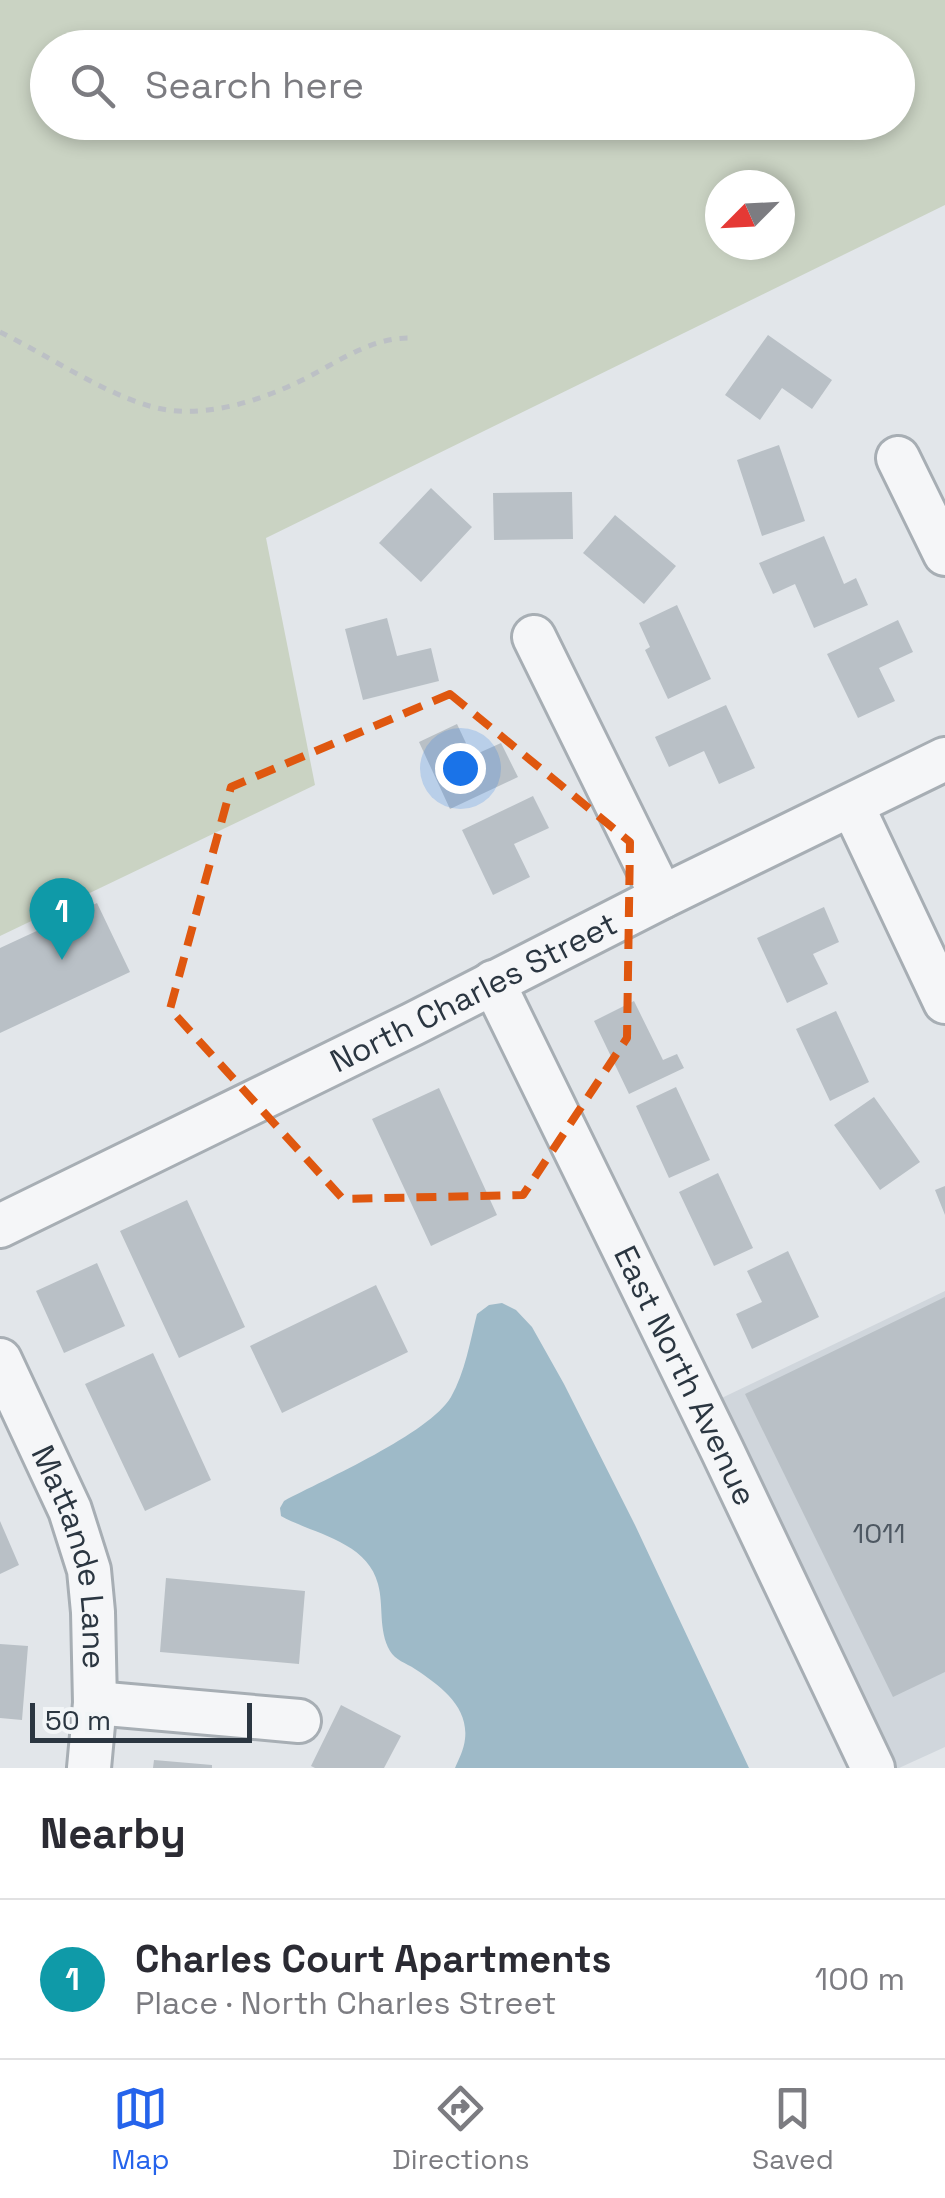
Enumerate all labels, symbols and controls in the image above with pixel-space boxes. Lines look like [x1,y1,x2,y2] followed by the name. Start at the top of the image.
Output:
[30,30,915,140] search box
[65,58,120,113] icon: search
[145,61,364,109] text: Search here
[705,170,795,260] north arrow
[435,743,486,794] your location
[30,878,94,960] pin: 1
[324,903,624,1081] street label: North Charles Street
[605,1239,765,1512] street label: East North Avenue
[23,1439,114,1669] street label: Mattande Lane
[852,1515,906,1551] house number: 1011
[30,1698,252,1742] scale bar
[45,1702,111,1738] text: 50 m
[40,1807,186,1860] text: Nearby
[135,1935,611,1983] text: Charles Court Apartments
[65,1959,80,1999] text: 1
[815,1959,905,1999] text: 100 m
[135,1983,556,2023] text: Place · North Charles Street
[111,2081,170,2177] tab: Map
[392,2081,529,2177] tab: Directions
[752,2081,834,2177] tab: Saved

